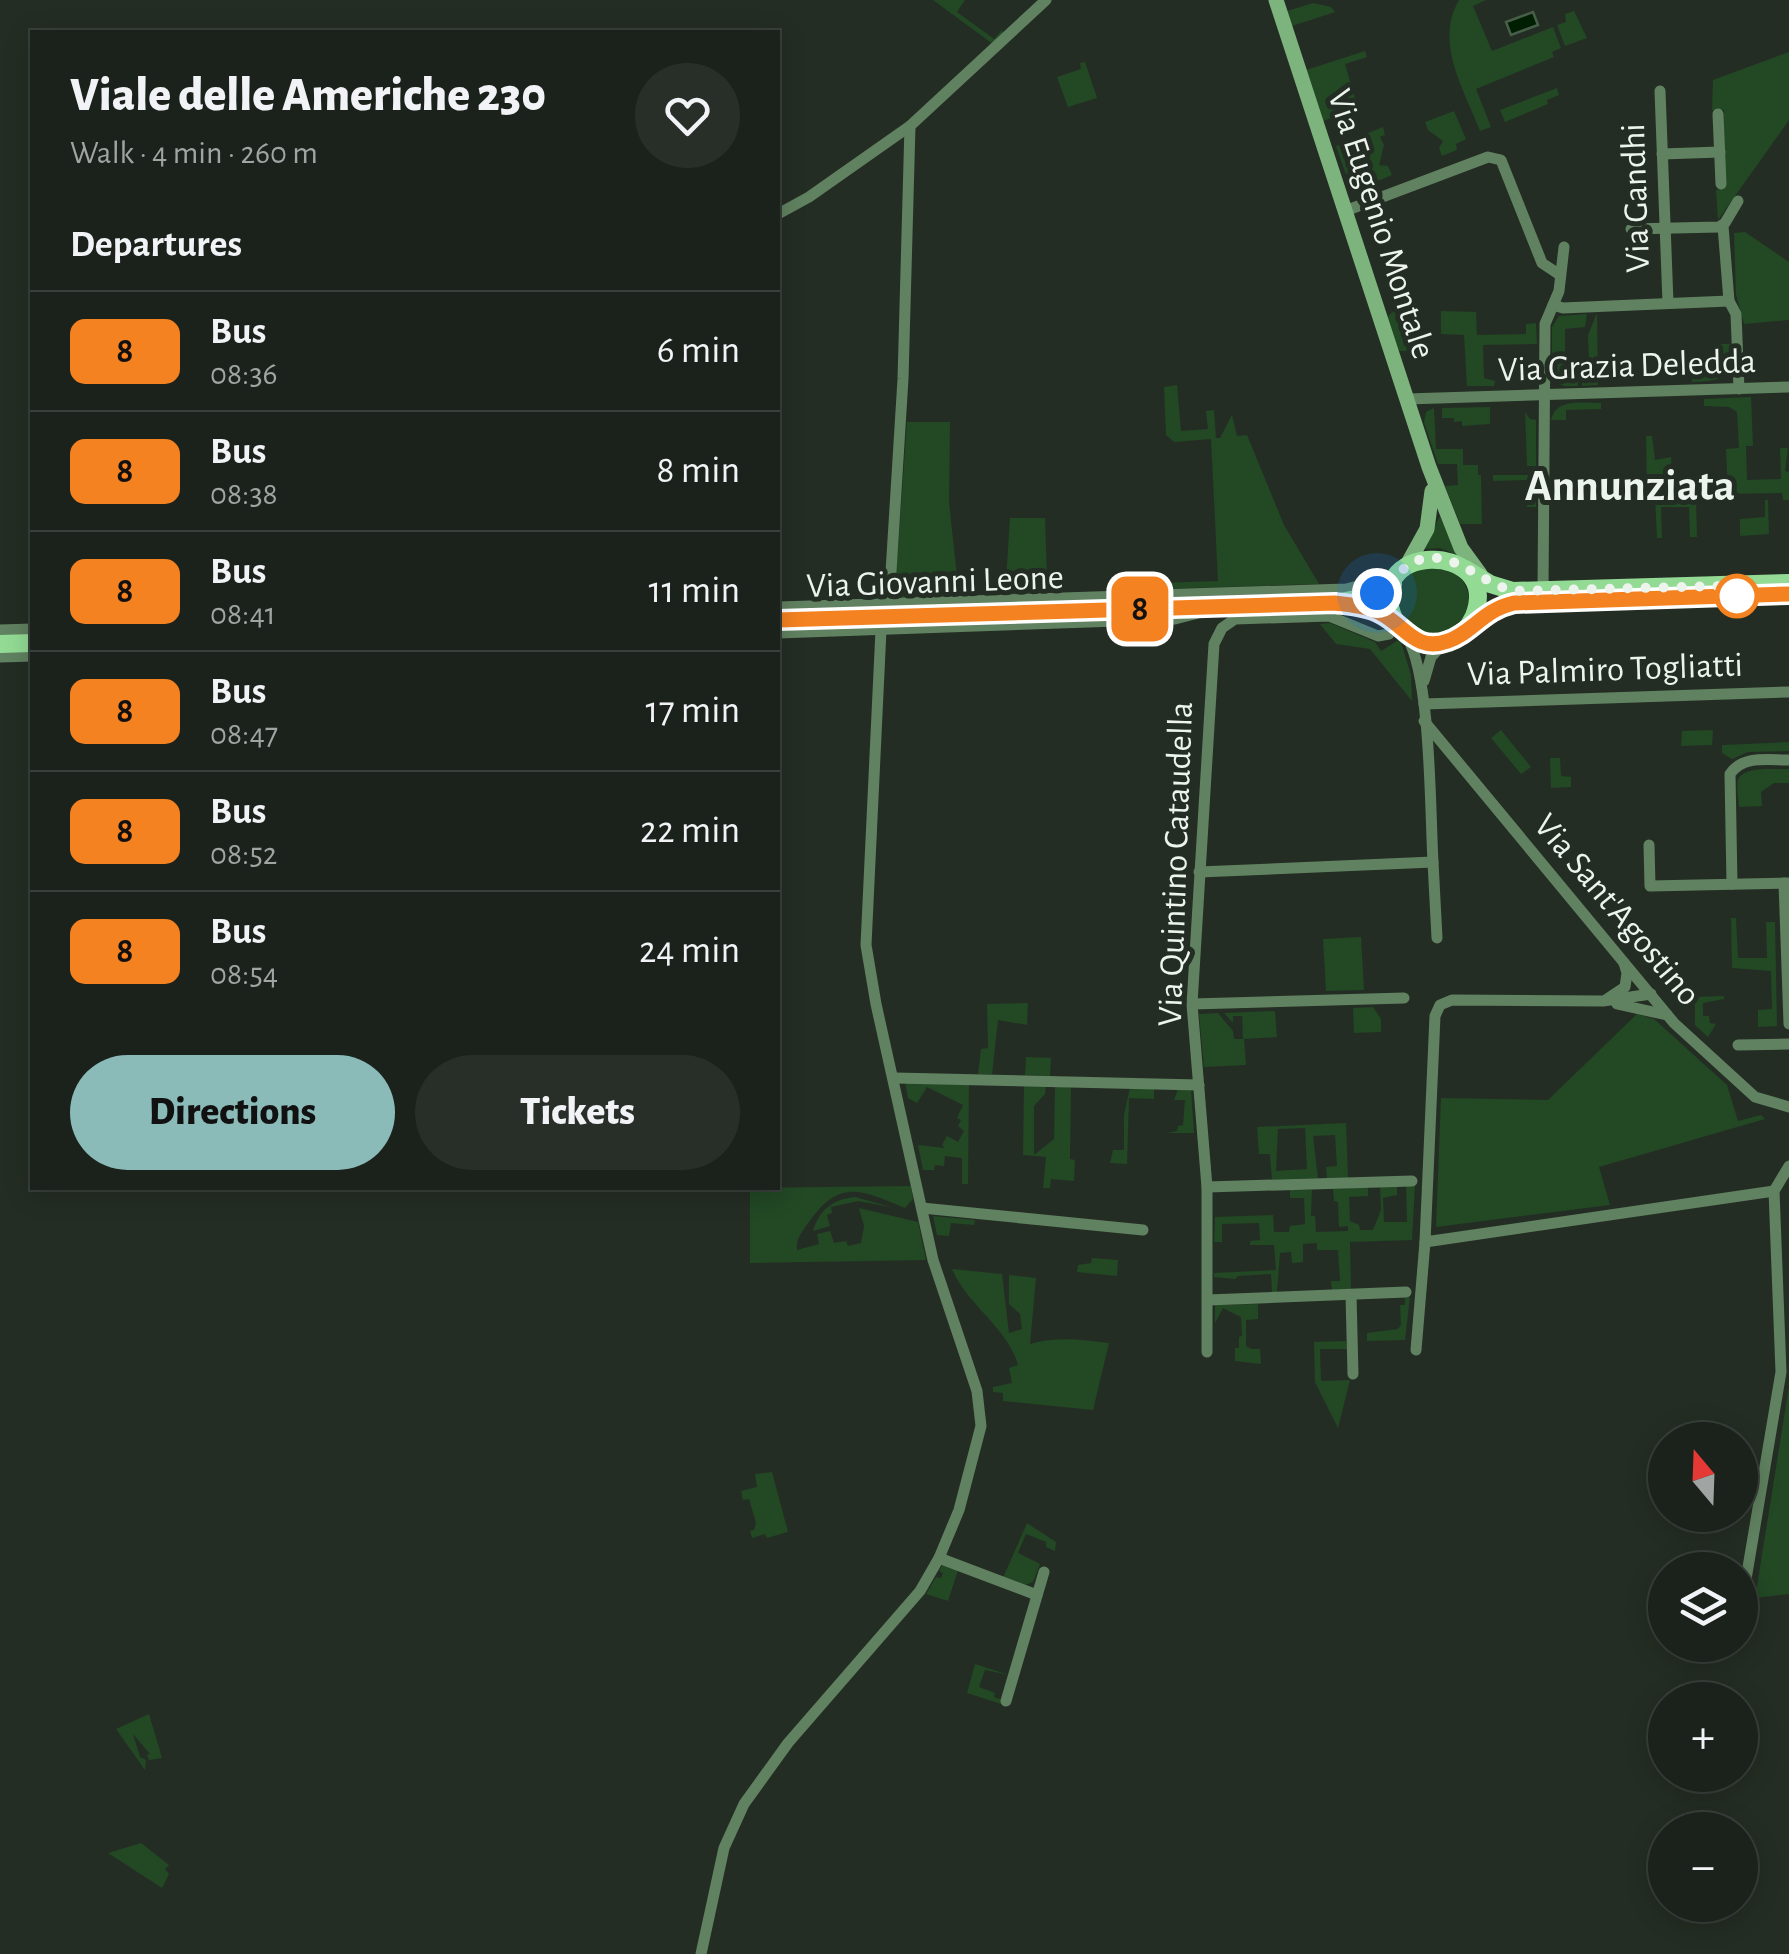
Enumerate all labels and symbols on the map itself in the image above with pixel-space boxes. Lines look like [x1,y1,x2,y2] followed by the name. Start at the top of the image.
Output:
[1321,85,1441,363] street label: Via Eugenio Montale
[1616,123,1656,273] street label: Via Gandhi
[1497,344,1757,388] street label: Via Grazia Deledda
[1525,464,1735,509] district label: Annunziata
[806,560,1064,604] street label: Via Giovanni Leone
[1352,568,1402,618] your location
[1716,575,1758,617] unlabelled marker
[1108,576,1172,642] line badge: 8
[1466,648,1744,692] street label: Via Palmiro Togliatti
[1153,701,1199,1027] street label: Via Quintino Cataudella
[1527,808,1707,1012] street label: Via Sant'Agostino
[1648,1422,1758,1532] north arrow

